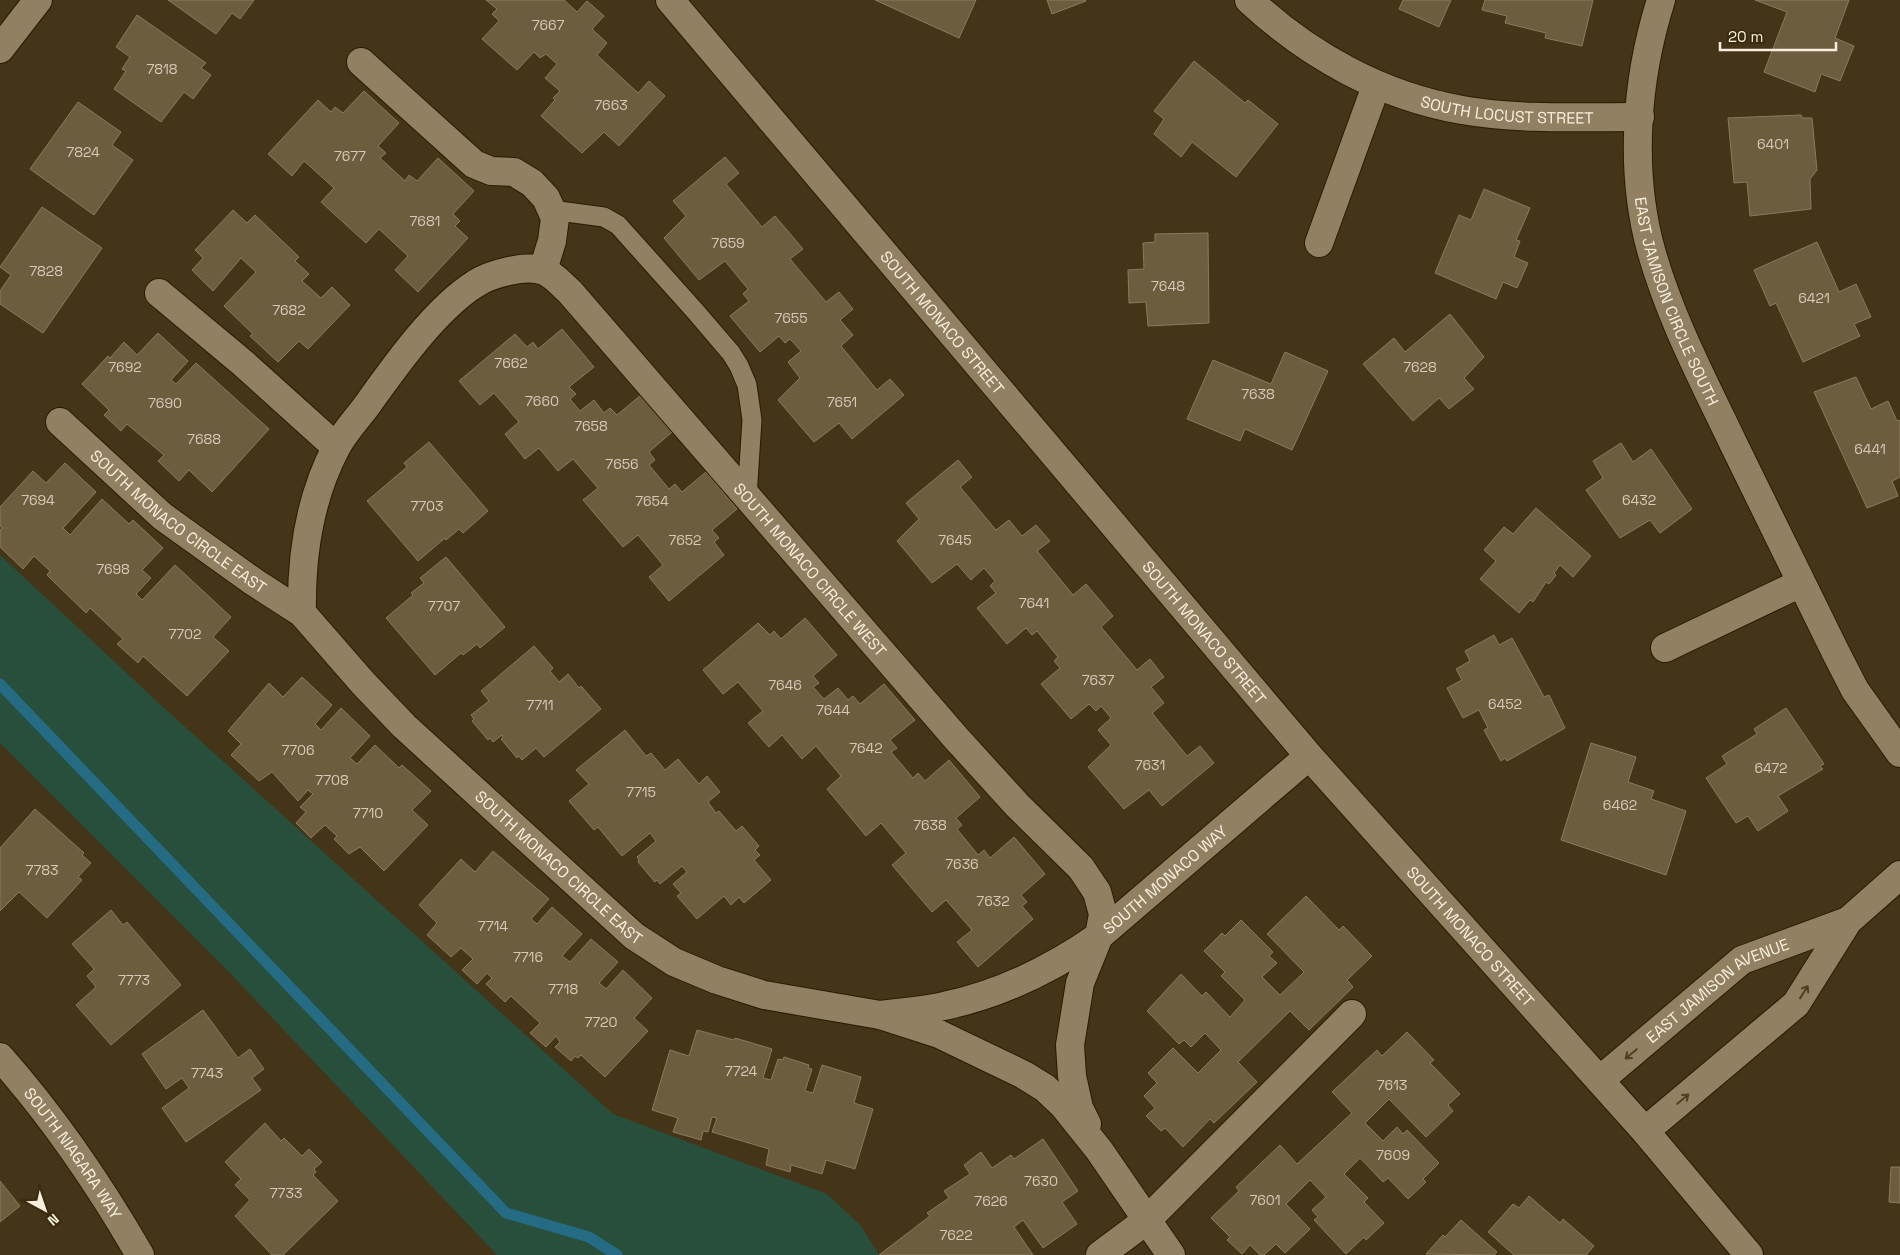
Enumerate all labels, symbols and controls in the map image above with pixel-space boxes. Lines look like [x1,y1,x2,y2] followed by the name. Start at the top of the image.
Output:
[532,16,564,34] house number: 7667
[1720,20,1836,52] scale bar
[1728,27,1763,46] text: 20 m
[146,60,178,78] house number: 7818
[1418,91,1594,128] street label: SOUTH LOCUST STREET
[594,96,628,114] house number: 7663
[1757,135,1789,153] house number: 6401
[66,143,100,161] house number: 7824
[334,147,366,165] house number: 7677
[1630,196,1723,409] street label: EAST JAMISON CIRCLE SOUTH
[410,212,440,230] house number: 7681
[711,234,745,252] house number: 7659
[875,246,1009,399] street label: SOUTH MONACO STREET
[29,262,63,280] house number: 7828
[1151,277,1185,295] house number: 7648
[1798,289,1830,307] house number: 6421
[272,301,306,319] house number: 7682
[774,309,808,327] house number: 7655
[494,354,528,372] house number: 7662
[108,358,142,376] house number: 7692
[1403,358,1437,376] house number: 7628
[1241,385,1275,403] house number: 7638
[525,392,559,410] house number: 7660
[827,393,857,411] house number: 7651
[148,394,182,412] house number: 7690
[574,417,608,435] house number: 7658
[187,430,221,448] house number: 7688
[1854,440,1886,458] house number: 6441
[86,445,270,598] street label: SOUTH MONACO CIRCLE EAST
[605,455,639,473] house number: 7656
[729,478,891,661] street label: SOUTH MONACO CIRCLE WEST
[21,491,55,509] house number: 7694
[1622,491,1656,509] house number: 6432
[635,492,669,510] house number: 7654
[410,497,444,515] house number: 7703
[668,531,702,549] house number: 7652
[938,531,972,549] house number: 7645
[1137,556,1271,709] street label: SOUTH MONACO STREET
[96,560,130,578] house number: 7698
[1019,594,1049,612] house number: 7641
[428,597,460,615] house number: 7707
[168,625,202,643] house number: 7702
[1082,671,1114,689] house number: 7637
[768,676,802,694] house number: 7646
[1488,695,1522,713] house number: 6452
[526,696,554,714] house number: 7711
[816,701,850,719] house number: 7644
[849,739,883,757] house number: 7642
[281,741,315,759] house number: 7706
[1135,756,1165,774] house number: 7631
[1754,759,1788,777] house number: 6472
[315,771,349,789] house number: 7708
[626,783,656,801] house number: 7715
[470,786,646,950] street label: SOUTH MONACO CIRCLE EAST
[1603,796,1637,814] house number: 6462
[353,804,383,822] house number: 7710
[913,816,947,834] house number: 7638
[1099,820,1232,939] street label: SOUTH MONACO WAY
[945,855,979,873] house number: 7636
[26,861,58,879] house number: 7783
[1402,862,1539,1011] street label: SOUTH MONACO STREET
[976,892,1010,910] house number: 7632
[478,917,508,935] house number: 7714
[1642,934,1792,1048] street label: EAST JAMISON AVENUE
[513,948,543,966] house number: 7716
[118,971,150,989] house number: 7773
[548,980,578,998] house number: 7718
[1799,985,1809,999] one-way arrow
[584,1013,618,1031] house number: 7720
[1624,1048,1637,1060] one-way arrow
[725,1062,757,1080] house number: 7724
[191,1064,223,1082] house number: 7743
[1377,1076,1407,1094] house number: 7613
[20,1084,126,1224] street label: SOUTH NIAGARA WAY
[1676,1094,1689,1105] one-way arrow
[1376,1146,1410,1164] house number: 7609
[1024,1172,1058,1190] house number: 7630
[270,1184,302,1202] house number: 7733
[20,1185,70,1235] north arrow
[1249,1191,1281,1209] house number: 7601
[974,1192,1008,1210] house number: 7626
[939,1226,973,1244] house number: 7622

